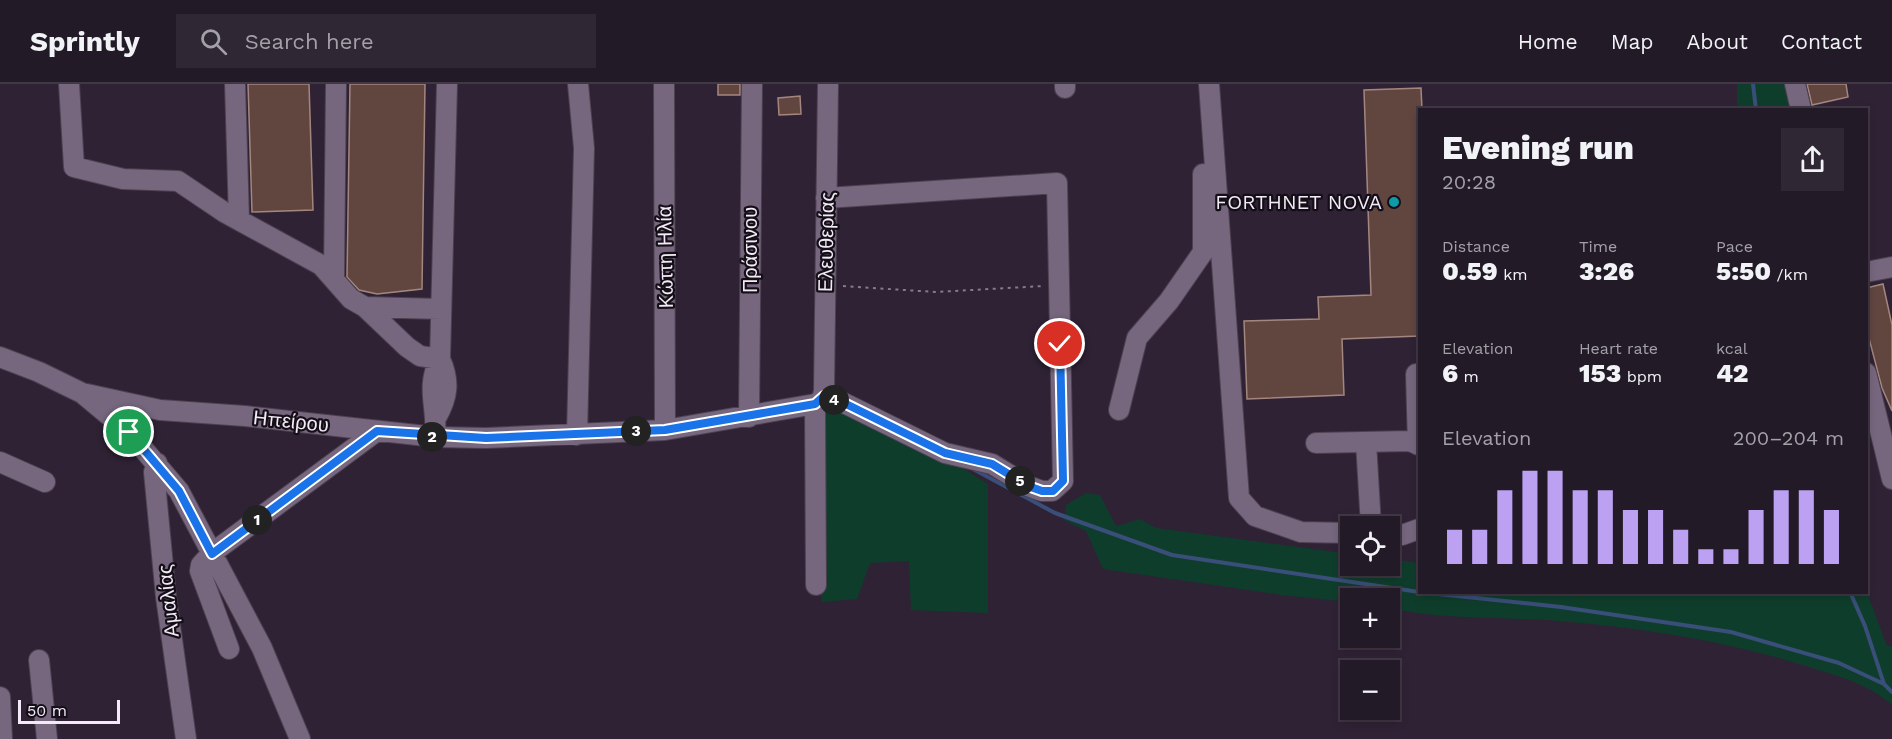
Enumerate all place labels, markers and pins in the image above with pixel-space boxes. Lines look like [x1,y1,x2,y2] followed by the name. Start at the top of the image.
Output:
[1215,190,1382,214] place label: FORTHNET NOVA
[1387,195,1401,209] marker: FORTHNET NOVA
[1034,318,1085,369] pin
[819,385,849,415] pin: 4
[103,406,154,457] pin
[621,416,651,446] pin: 3
[417,422,447,452] pin: 2
[1005,466,1035,496] pin: 5
[242,505,272,535] pin: 1

